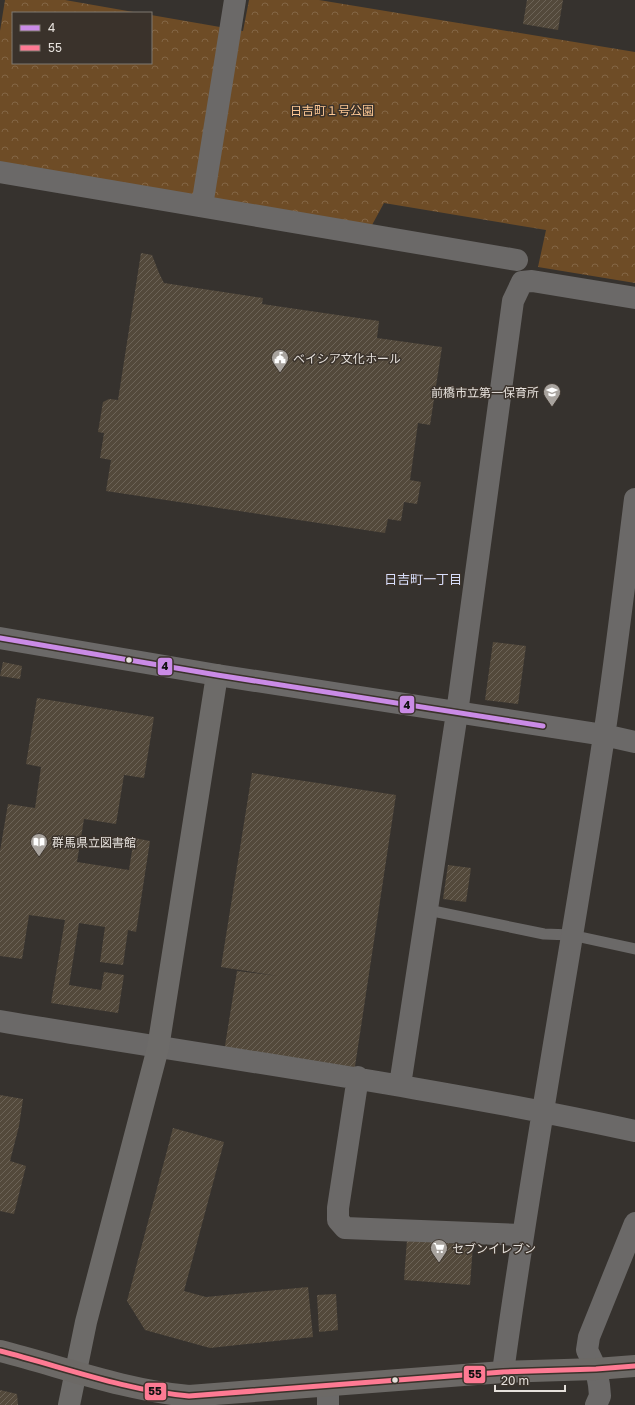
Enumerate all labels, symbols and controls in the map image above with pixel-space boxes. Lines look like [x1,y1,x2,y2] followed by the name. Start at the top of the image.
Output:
[12,12,152,64] legend
[48,20,55,35] text: 4
[48,40,62,55] text: 55
[290,103,374,118] park label: 日吉町１号公園
[270,348,290,373] public building icon: ベイシア文化ホール
[293,351,401,366] place label: ベイシア文化ホール
[542,382,562,407] school or university icon: 前橋市立第一保育所
[431,385,539,400] place label: 前橋市立第一保育所
[384,571,462,587] district label: 日吉町一丁目
[124,655,134,665] unlabelled marker
[157,657,173,676] line badge: 4
[162,659,169,672] text: 4
[399,695,415,714] line badge: 4
[404,698,411,711] text: 4
[29,832,49,857] library icon: 群馬県立図書館
[52,835,136,850] place label: 群馬県立図書館
[429,1238,449,1263] supermarket icon: セブンイレブン
[452,1241,536,1256] place label: セブンイレブン
[463,1365,486,1384] line badge: 55
[468,1367,482,1380] text: 55
[495,1367,565,1393] scale bar
[501,1373,529,1388] text: 20 m
[390,1375,400,1385] unlabelled marker
[144,1382,167,1401] line badge: 55
[148,1384,162,1397] text: 55

